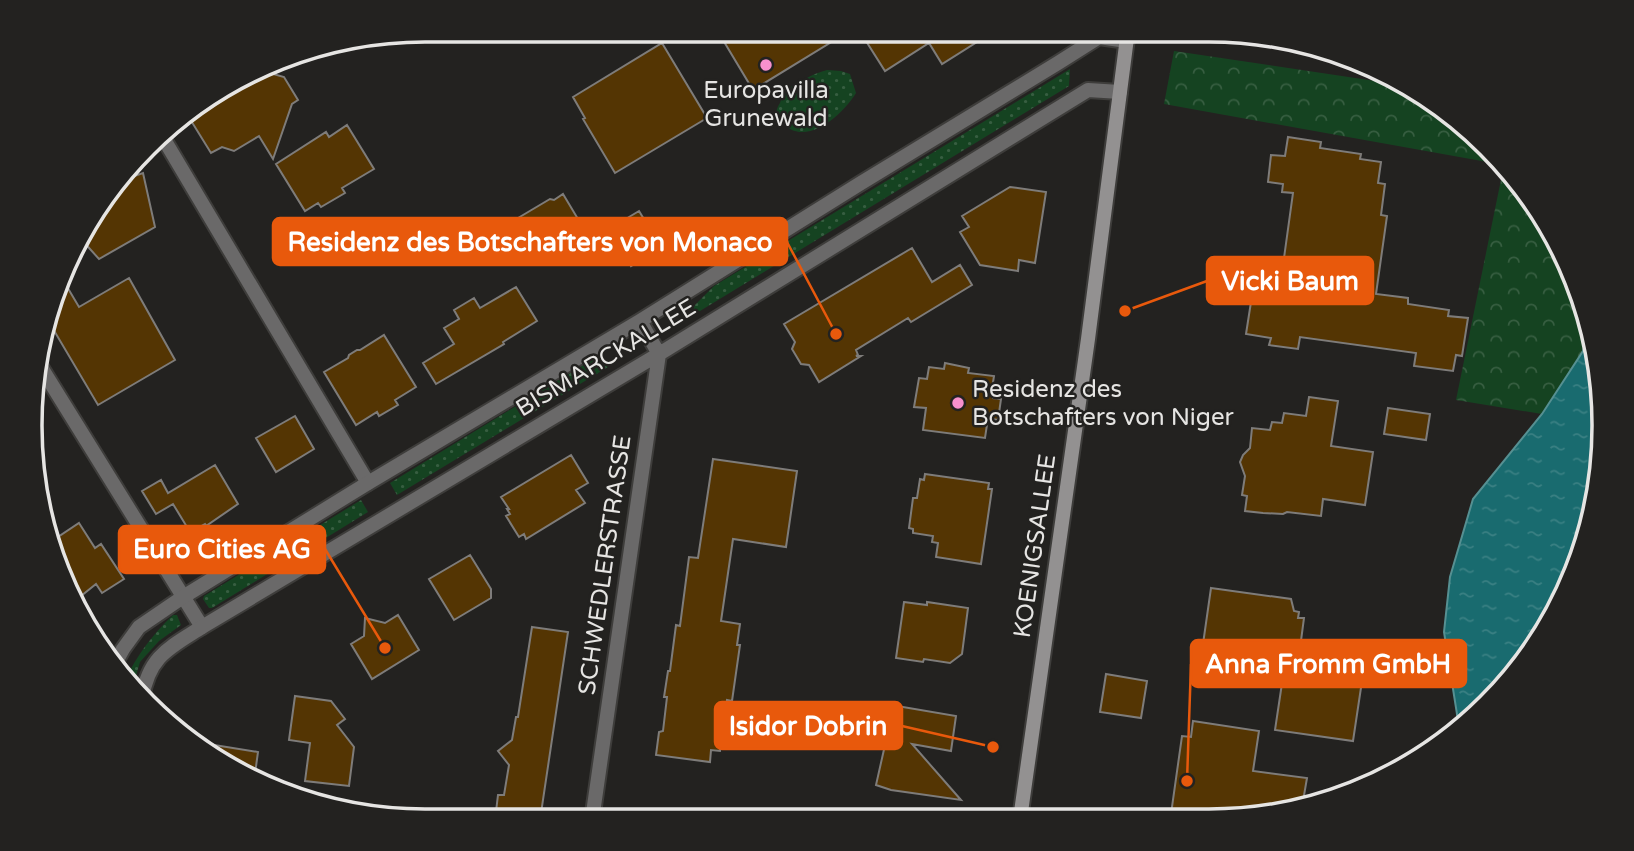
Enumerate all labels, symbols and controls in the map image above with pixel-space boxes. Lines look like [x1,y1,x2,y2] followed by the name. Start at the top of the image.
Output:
[758,57,774,73] marker: Europavilla Grunewald
[703,76,829,133] place label: Europavilla Grunewald
[273,218,787,265] callout: Residenz des Botschafters von Monaco
[287,227,773,258] text: Residenz des Botschafters von Monaco
[1207,257,1373,304] callout: Vicki Baum
[1221,266,1359,297] text: Vicki Baum
[511,293,701,423] street label: BISMARCKALLEE
[972,375,1234,432] place label: Residenz des Botschafters von Niger
[950,395,966,411] marker: Residenz des Botschafters von Niger
[572,433,638,697] street label: SCHWEDLERSTRASSE
[1008,452,1062,640] street label: KOENIGSALLEE
[119,526,325,573] callout: Euro Cities AG
[133,534,311,565] text: Euro Cities AG
[1191,640,1466,687] callout: Anna Fromm GmbH
[1205,649,1451,680] text: Anna Fromm GmbH
[715,702,902,749] callout: Isidor Dobrin
[729,711,887,742] text: Isidor Dobrin

